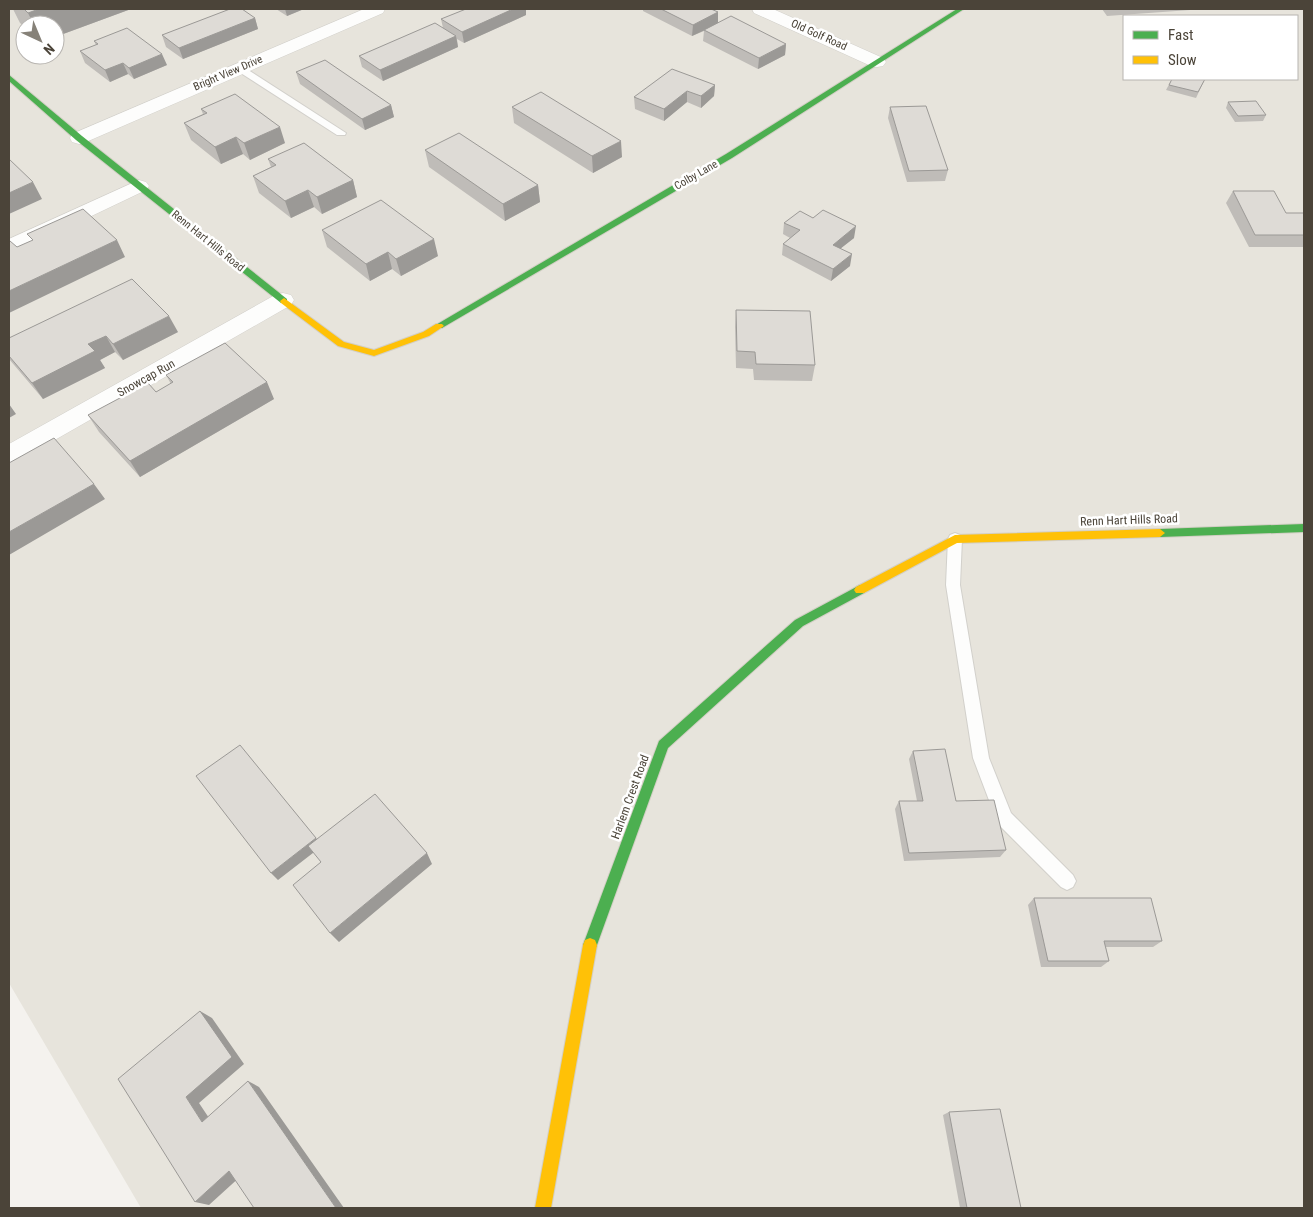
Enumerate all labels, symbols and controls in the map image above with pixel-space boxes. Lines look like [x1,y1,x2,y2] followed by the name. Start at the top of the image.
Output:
[15,15,65,65] north arrow
[1123,15,1298,80] legend
[789,17,849,53] street label: Old Golf Road
[1168,26,1193,44] text: Fast
[40,41,58,58] text: N
[1168,51,1197,69] text: Slow
[191,53,265,93] street label: Bright View Drive
[672,157,720,193] street label: Colby Lane
[169,208,247,274] street label: Renn Hart Hills Road
[115,356,177,400] street label: Snowcap Run
[1080,511,1178,529] street label: Renn Hart Hills Road
[608,753,652,841] street label: Harlem Crest Road

